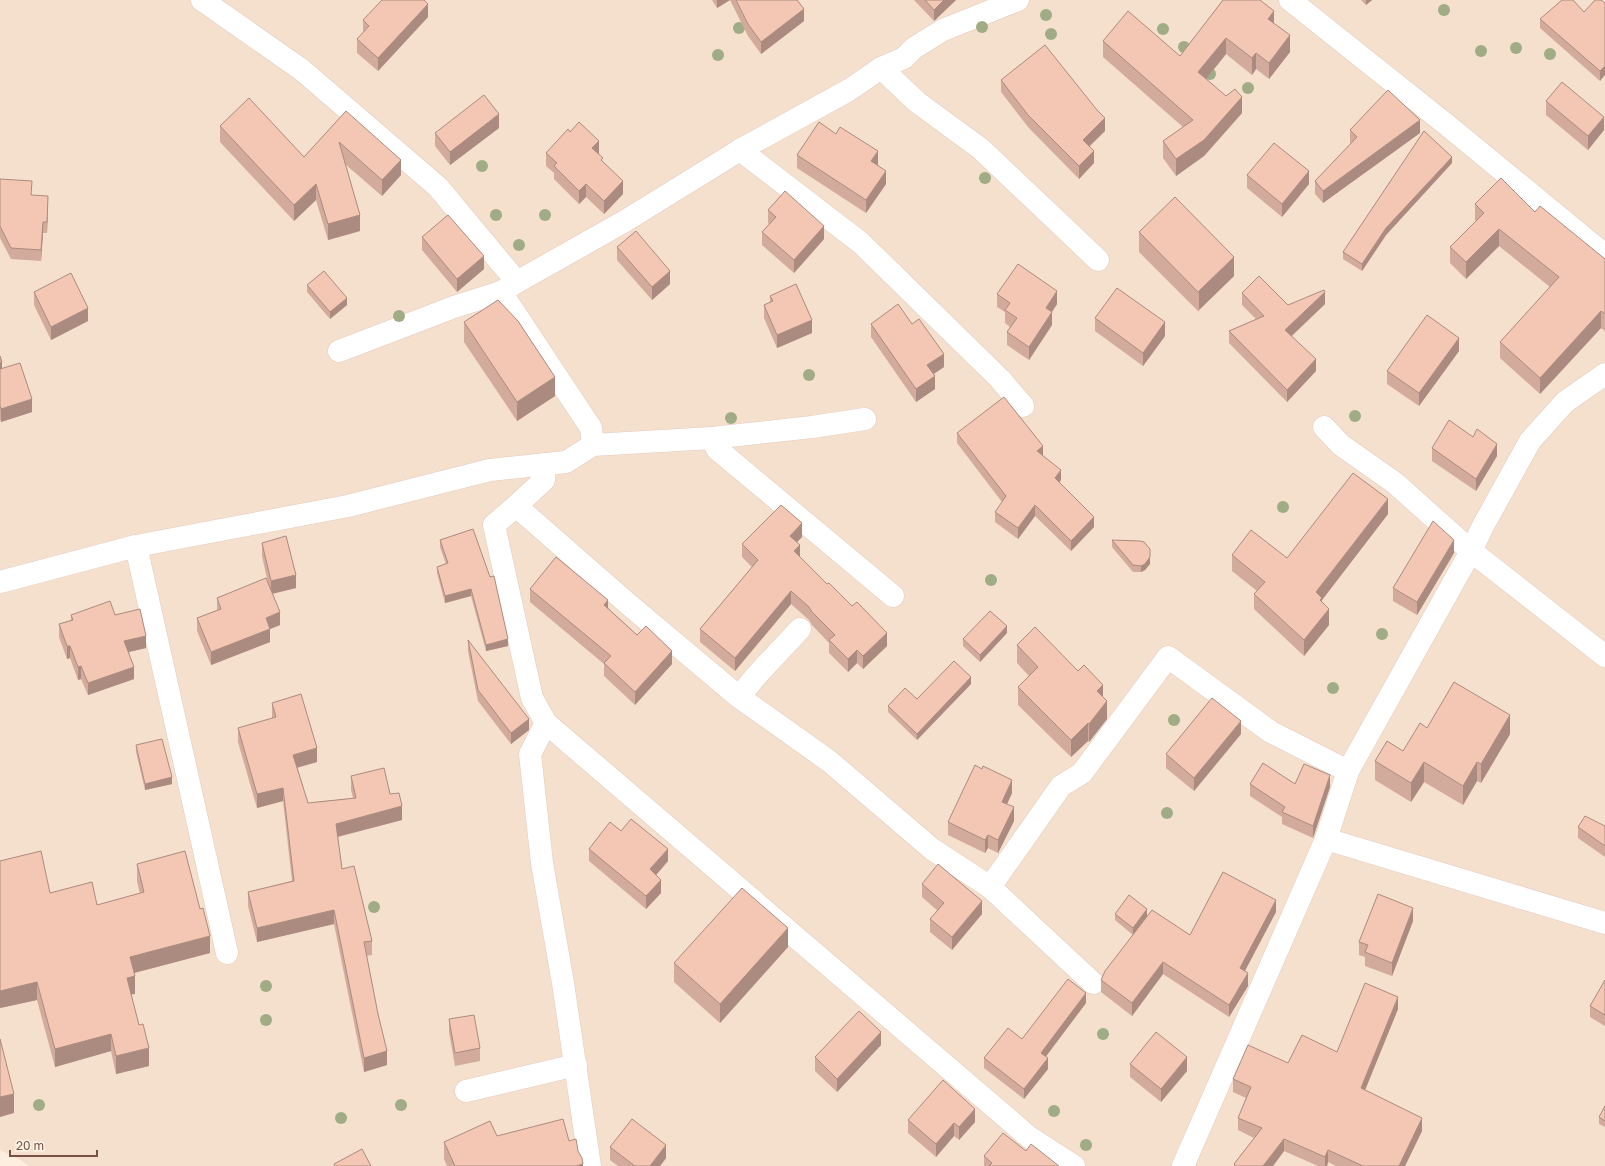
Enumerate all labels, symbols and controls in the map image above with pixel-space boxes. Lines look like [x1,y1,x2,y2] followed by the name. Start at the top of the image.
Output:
[10,1132,97,1158] scale bar
[16,1138,44,1153] text: 20 m

